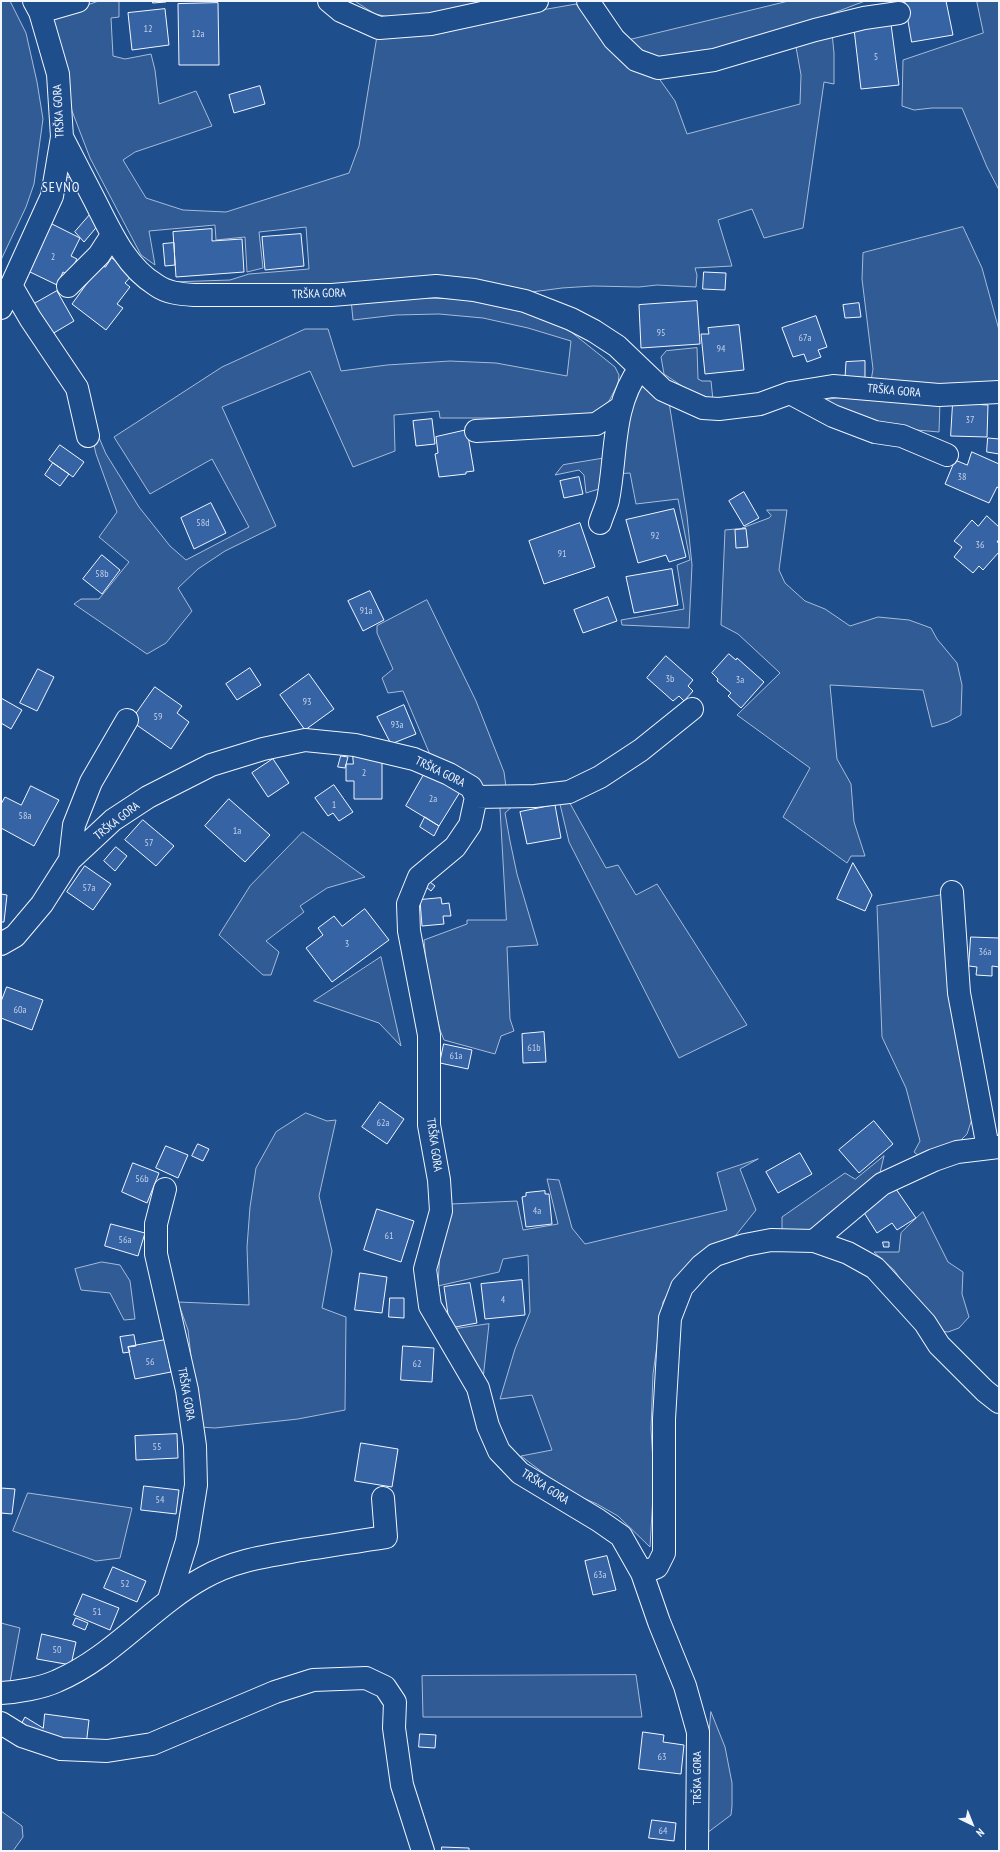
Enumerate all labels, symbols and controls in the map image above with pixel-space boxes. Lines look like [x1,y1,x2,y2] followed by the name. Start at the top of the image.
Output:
[144,23,152,35] house number: 12
[192,28,204,40] house number: 12a
[874,51,878,63] house number: 5
[50,84,68,138] street label: TRŠKA GORA
[42,180,80,196] district label: SEVNO
[51,251,55,263] house number: 2
[292,286,346,302] street label: TRŠKA GORA
[657,327,665,339] house number: 95
[799,332,811,344] house number: 67a
[717,343,725,355] house number: 94
[867,381,921,401] street label: TRŠKA GORA
[966,414,974,426] house number: 37
[958,471,966,483] house number: 38
[196,517,210,529] house number: 58d
[651,530,659,542] house number: 92
[976,539,984,551] house number: 36
[558,548,566,560] house number: 91
[95,568,109,580] house number: 58b
[360,605,372,617] house number: 91a
[666,673,674,685] house number: 3b
[736,674,744,686] house number: 3a
[303,696,311,708] house number: 93
[154,711,162,723] house number: 59
[391,719,403,731] house number: 93a
[413,754,467,790] street label: TRŠKA GORA
[362,767,366,779] house number: 2
[429,793,437,805] house number: 2a
[91,799,143,843] street label: TRŠKA GORA
[332,799,336,811] house number: 1
[19,810,31,822] house number: 58a
[233,825,241,837] house number: 1a
[145,837,153,849] house number: 57
[83,882,95,894] house number: 57a
[345,938,349,950] house number: 3
[979,946,991,958] house number: 36a
[14,1004,26,1016] house number: 60a
[527,1042,541,1054] house number: 61b
[450,1050,462,1062] house number: 61a
[377,1117,389,1129] house number: 62a
[423,1117,445,1173] street label: TRŠKA GORA
[135,1173,149,1185] house number: 56b
[533,1205,541,1217] house number: 4a
[385,1230,393,1242] house number: 61
[119,1234,131,1246] house number: 56a
[501,1294,505,1306] house number: 4
[146,1356,154,1368] house number: 56
[413,1358,421,1370] house number: 62
[174,1366,198,1422] street label: TRŠKA GORA
[153,1441,161,1453] house number: 55
[519,1466,571,1508] street label: TRŠKA GORA
[156,1494,164,1506] house number: 54
[594,1569,606,1581] house number: 63a
[121,1578,129,1590] house number: 52
[93,1606,101,1618] house number: 51
[53,1644,61,1656] house number: 50
[658,1751,666,1763] house number: 63
[691,1751,705,1805] street label: TRŠKA GORA
[952,1804,992,1844] north arrow
[659,1825,667,1837] house number: 64
[973,1826,987,1840] text: N

